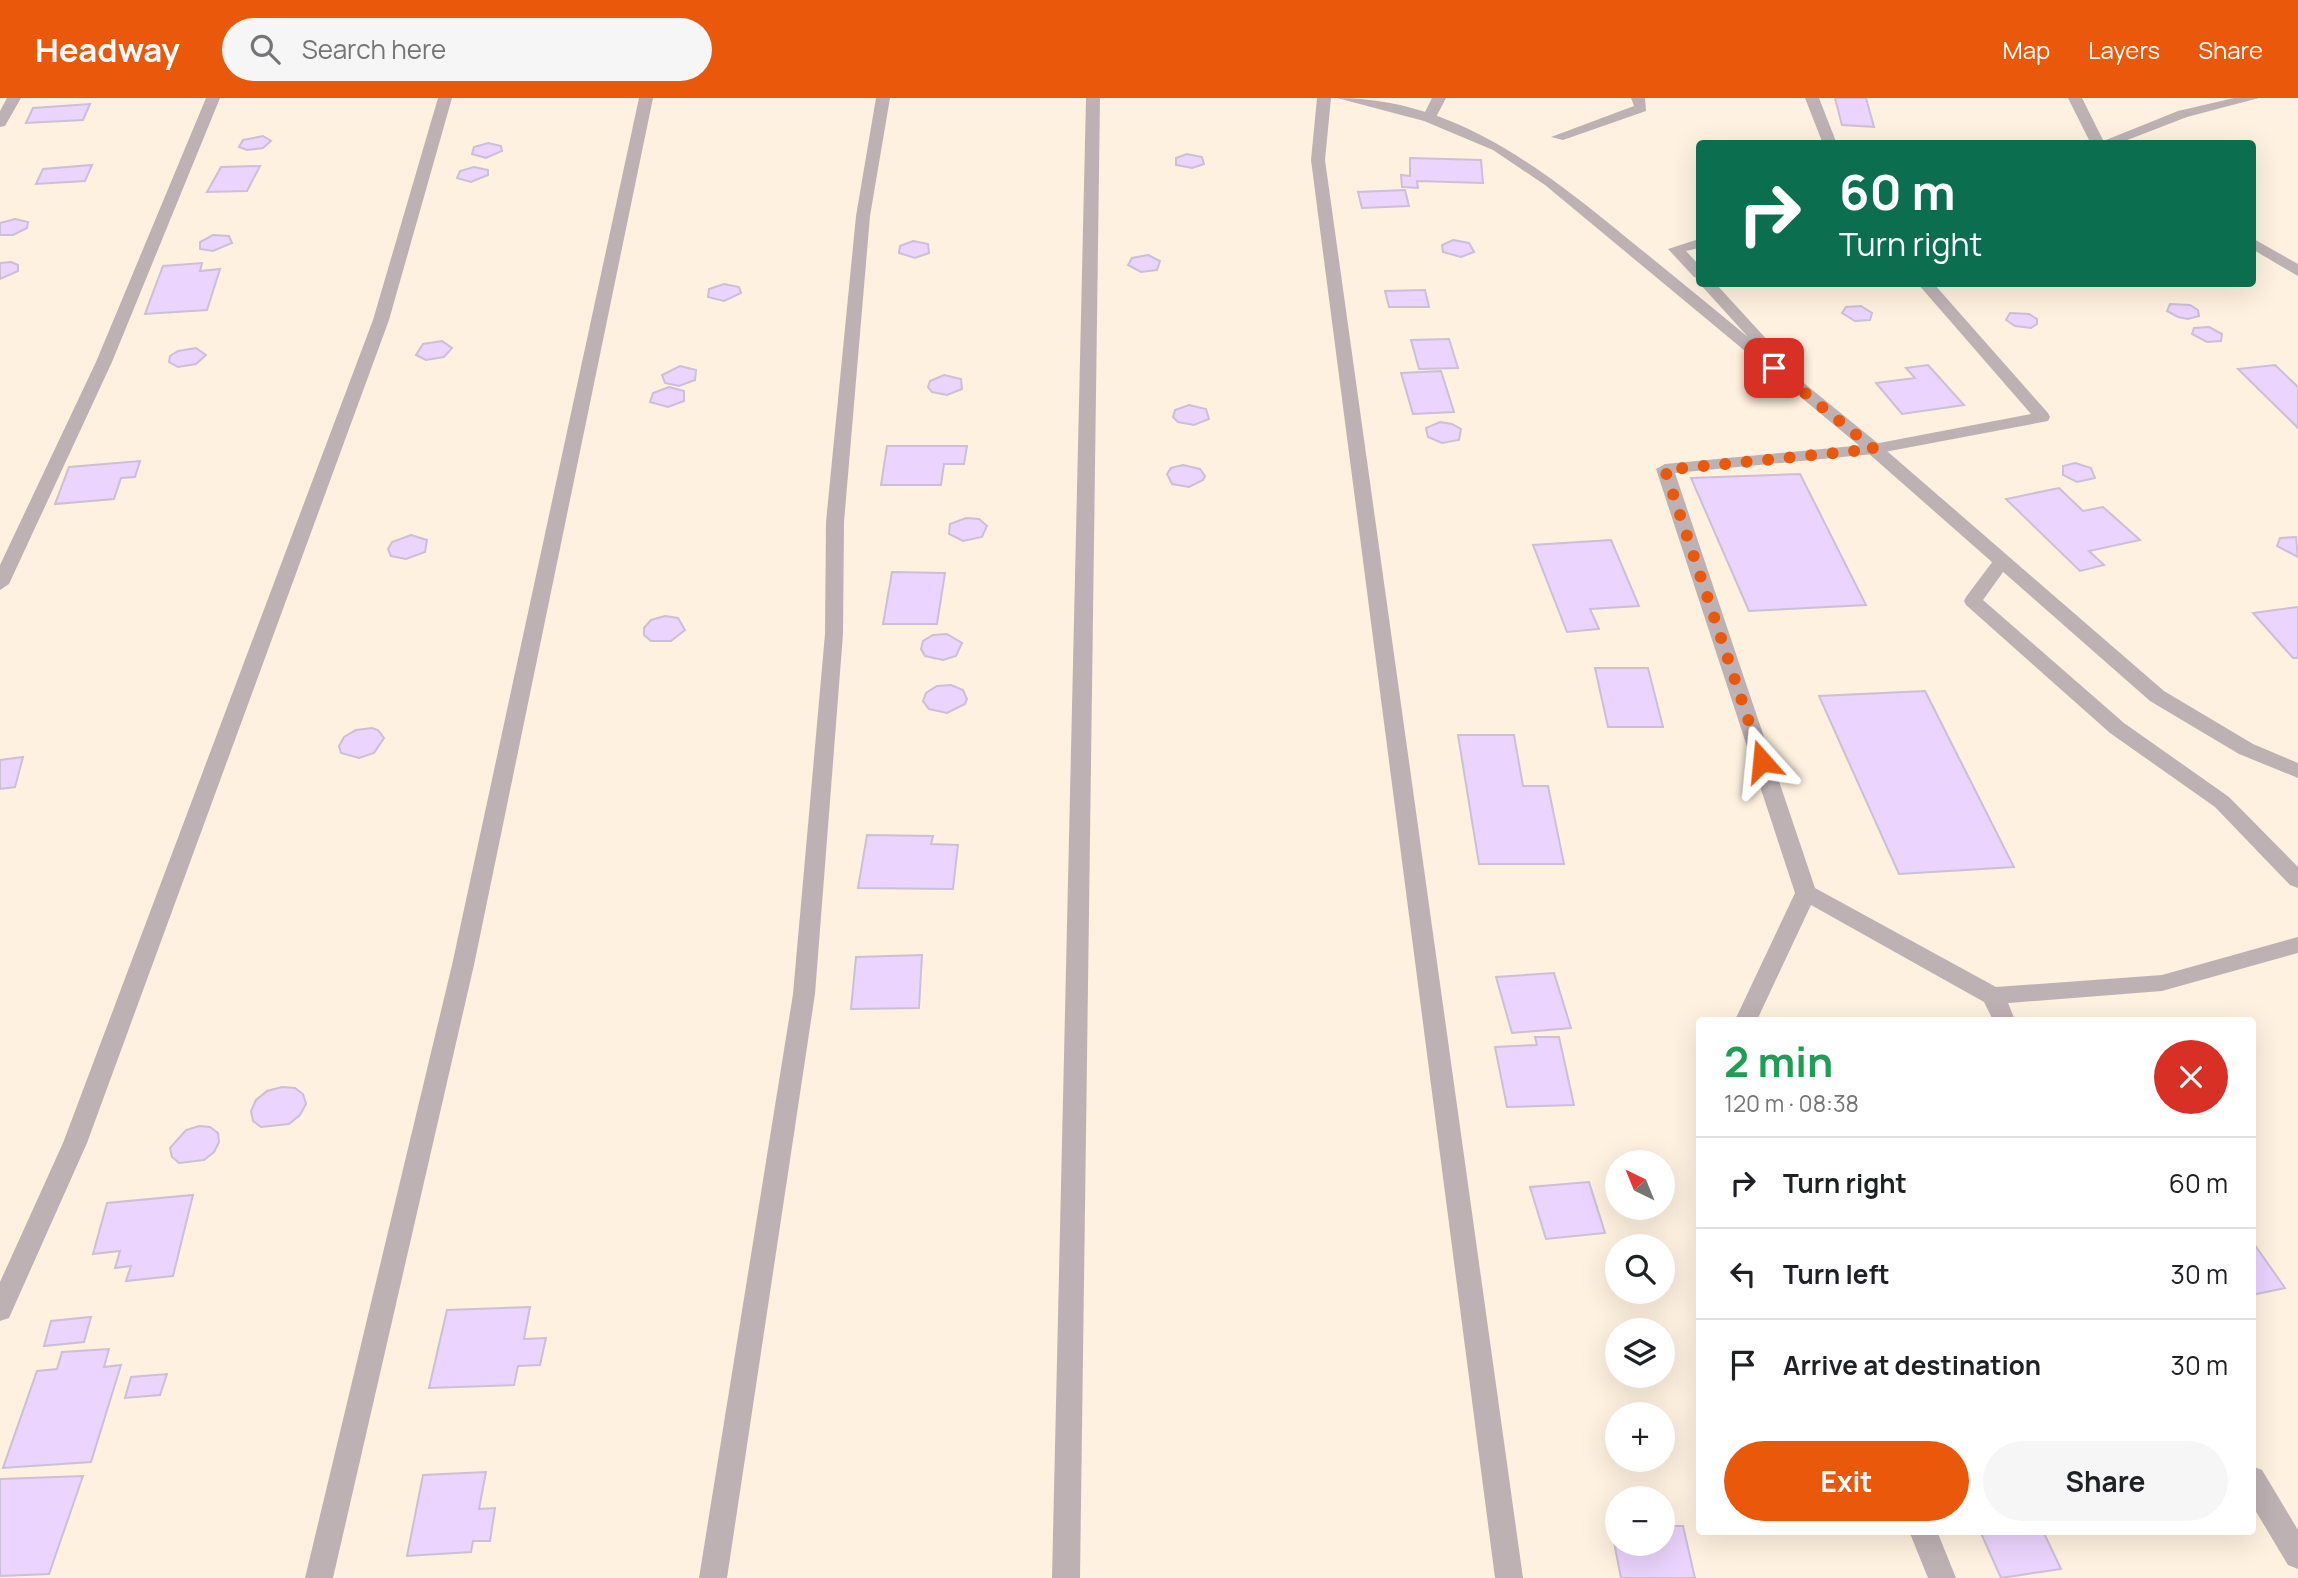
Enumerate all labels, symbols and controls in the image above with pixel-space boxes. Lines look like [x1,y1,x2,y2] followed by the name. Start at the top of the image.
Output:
[222,18,712,81] search box
[35,27,180,72] text: Headway
[246,30,284,68] icon: search
[302,31,446,67] text: Search here
[2003,33,2050,66] text: Map
[2088,33,2160,66] text: Layers
[2198,33,2263,66] text: Share
[1839,158,1956,225] text: 60 m
[1724,168,1815,259] icon: right
[1839,222,1982,266] text: Turn right
[1744,338,1804,398] pin
[1755,349,1793,387] icon: arrive
[1725,724,1799,798] position arrow
[1724,1032,1833,1090] text: 2 min
[2154,1040,2228,1114] button: close
[1724,1087,1859,1119] text: 120 m · 08:38
[1605,1150,1675,1220] north arrow
[1605,1150,1675,1556] map controls
[1724,1164,1762,1202] icon: right
[1783,1165,1907,1201] text: Turn right
[2169,1165,2228,1201] text: 60 m
[1605,1234,1675,1304] button: search
[1724,1255,1762,1293] icon: left
[1783,1256,1890,1292] text: Turn left
[2171,1256,2228,1292] text: 30 m
[1605,1318,1675,1388] button: layers
[1724,1346,1762,1384] icon: arrive
[1783,1347,2041,1383] text: Arrive at destination
[2171,1347,2228,1383] text: 30 m
[1605,1402,1675,1472] button: +
[1724,1441,1969,1521] button: Exit
[1983,1441,2228,1521] button: Share
[1605,1486,1675,1556] button: −

